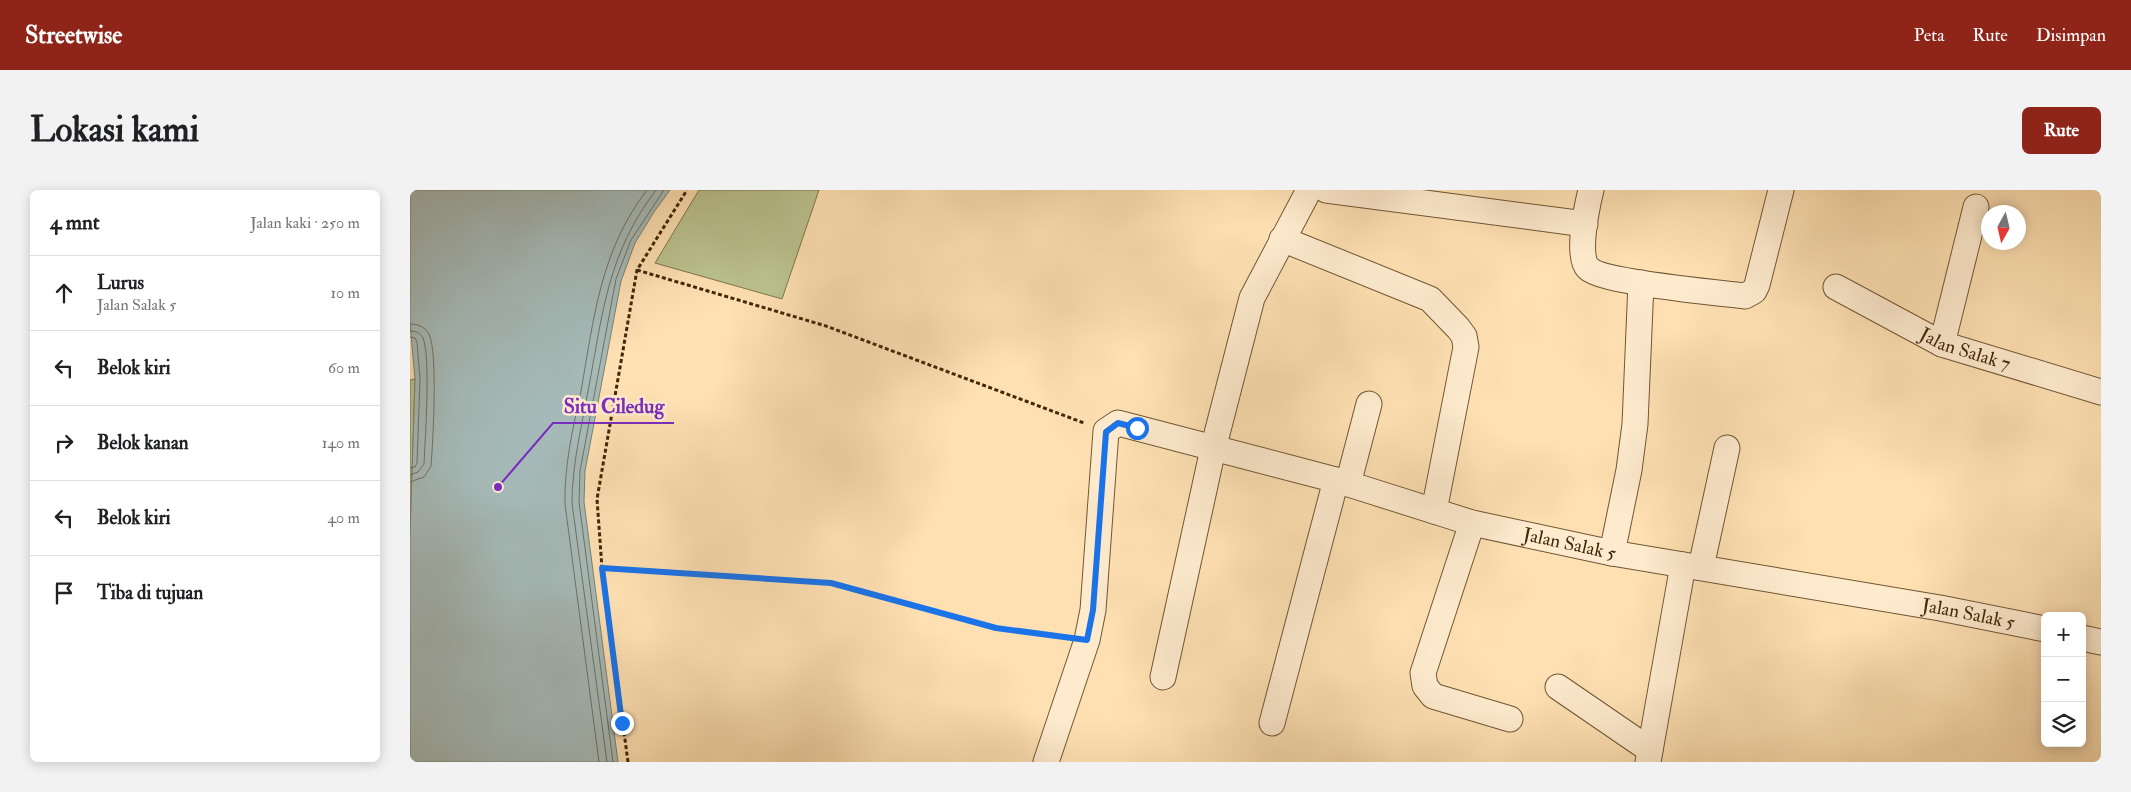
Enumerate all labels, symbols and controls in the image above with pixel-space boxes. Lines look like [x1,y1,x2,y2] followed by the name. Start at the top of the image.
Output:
[25,20,122,51] text: Streetwise
[1914,24,1945,47] text: Peta
[1973,24,2008,47] text: Rute
[2036,24,2106,47] text: Disimpan
[2022,107,2101,154] button: Rute
[30,108,199,152] text: Lokasi kami
[1981,205,2026,250] north arrow
[50,209,100,236] text: 4 mnt
[250,213,360,233] text: Jalan kaki · 250 m
[97,271,144,295] text: Lurus
[50,279,78,307] icon: ahead
[330,283,360,303] text: 10 m
[97,295,176,315] text: Jalan Salak 5
[1915,322,2014,376] street label: Jalan Salak 7
[50,354,78,382] icon: left
[97,356,171,380] text: Belok kiri
[328,358,360,378] text: 60 m
[553,388,674,423] callout: Situ Ciledug
[564,394,665,420] text: Situ Ciledug
[1126,417,1149,440] route start
[50,429,78,457] icon: right
[97,431,188,455] text: Belok kanan
[322,433,360,453] text: 140 m
[50,504,78,532] icon: left
[97,506,171,530] text: Belok kiri
[327,508,360,528] text: 40 m
[1520,522,1619,566] street label: Jalan Salak 5
[50,579,78,607] icon: arrive
[97,581,203,605] text: Tiba di tujuan
[1919,593,2018,635] street label: Jalan Salak 5
[2041,612,2086,747] map controls
[2041,612,2086,657] button: +
[2041,657,2086,702] button: −
[2041,702,2086,747] button: layers
[611,712,634,735] route end

